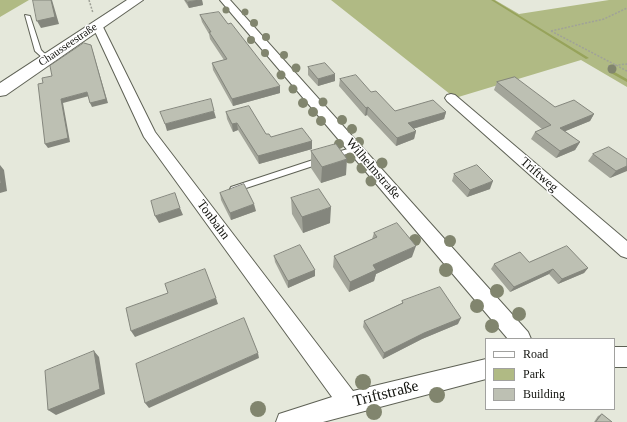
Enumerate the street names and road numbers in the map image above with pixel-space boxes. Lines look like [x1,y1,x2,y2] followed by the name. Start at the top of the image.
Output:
[36,21,100,69] street label: Chausseestraße
[342,135,404,203] street label: Wilhelmstraße
[517,154,561,196] street label: Triftweg
[193,197,233,243] street label: Tonbahn
[351,377,421,411] street label: Triftstraße

